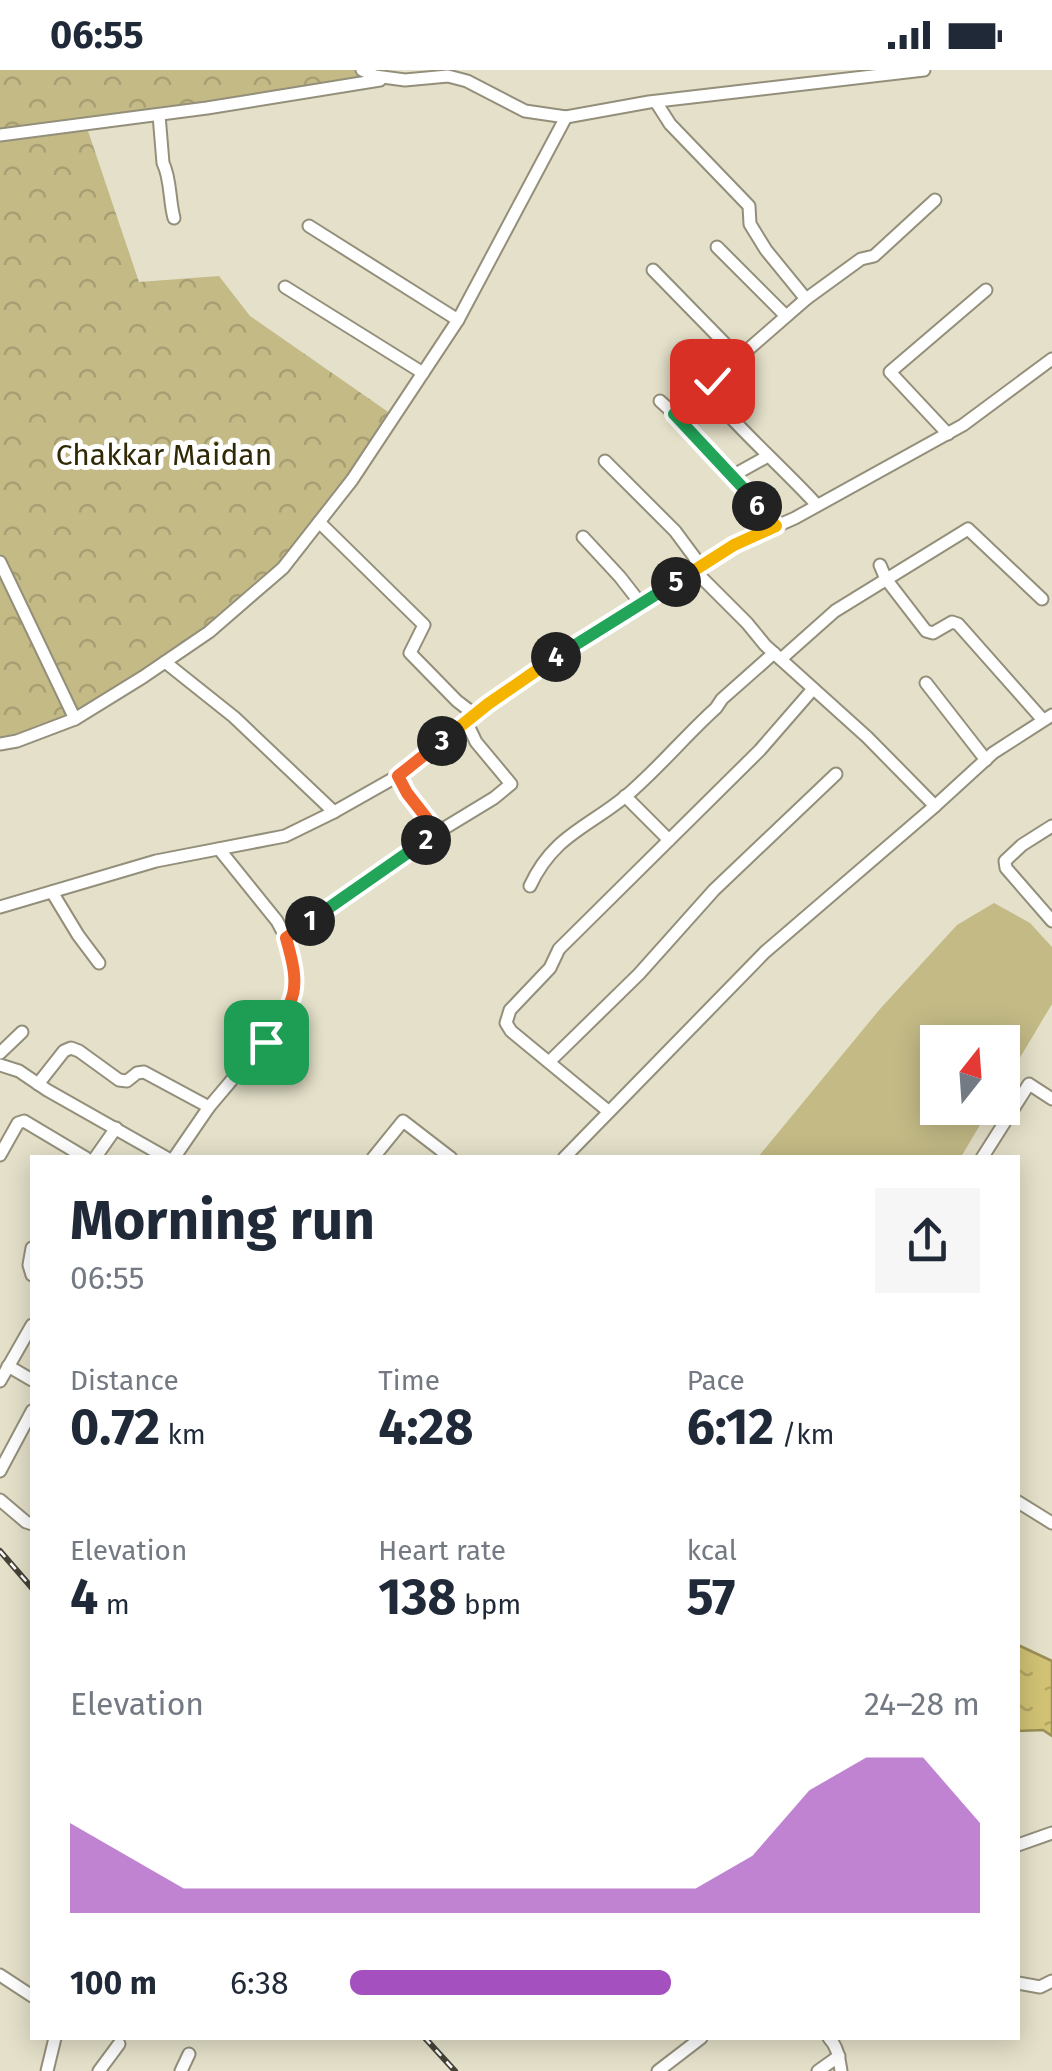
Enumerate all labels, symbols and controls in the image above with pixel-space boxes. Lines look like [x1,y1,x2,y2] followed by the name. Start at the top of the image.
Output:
[50,12,144,58] text: 06:55
[670,339,755,424] pin
[685,354,740,409] icon: check
[56,437,272,473] park label: Chakkar Maidan
[732,481,782,531] pin: 6
[749,489,765,522] text: 6
[651,557,701,607] pin: 5
[668,565,684,598] text: 5
[531,632,581,682] pin: 4
[548,640,564,673] text: 4
[417,716,467,766] pin: 3
[435,724,449,757] text: 3
[401,815,451,865] pin: 2
[419,823,433,856] text: 2
[285,896,335,946] pin: 1
[304,904,317,937] text: 1
[224,1000,309,1085] pin
[239,1015,294,1070] icon: arrive
[920,1025,1020,1125] north arrow
[920,1025,1020,1125] map controls
[70,1188,375,1254] text: Morning run
[875,1188,980,1293] button: share
[70,1259,145,1297] text: 06:55
[70,1364,179,1397] text: Distance
[378,1364,440,1397] text: Time
[687,1364,745,1397] text: Pace
[70,1397,160,1457] text: 0.72
[378,1397,473,1457] text: 4:28
[687,1397,774,1457] text: 6:12
[160,1418,206,1451] text: km
[774,1418,835,1451] text: /km
[70,1534,187,1567] text: Elevation
[378,1534,506,1567] text: Heart rate
[687,1534,737,1567] text: kcal
[70,1567,98,1627] text: 4
[378,1567,457,1627] text: 138
[687,1567,735,1627] text: 57
[98,1588,130,1621] text: m
[457,1588,521,1621] text: bpm
[70,1685,204,1723] text: Elevation
[864,1685,980,1723] text: 24–28 m
[70,1964,157,2002] text: 100 m
[230,1964,289,2002] text: 6:38

